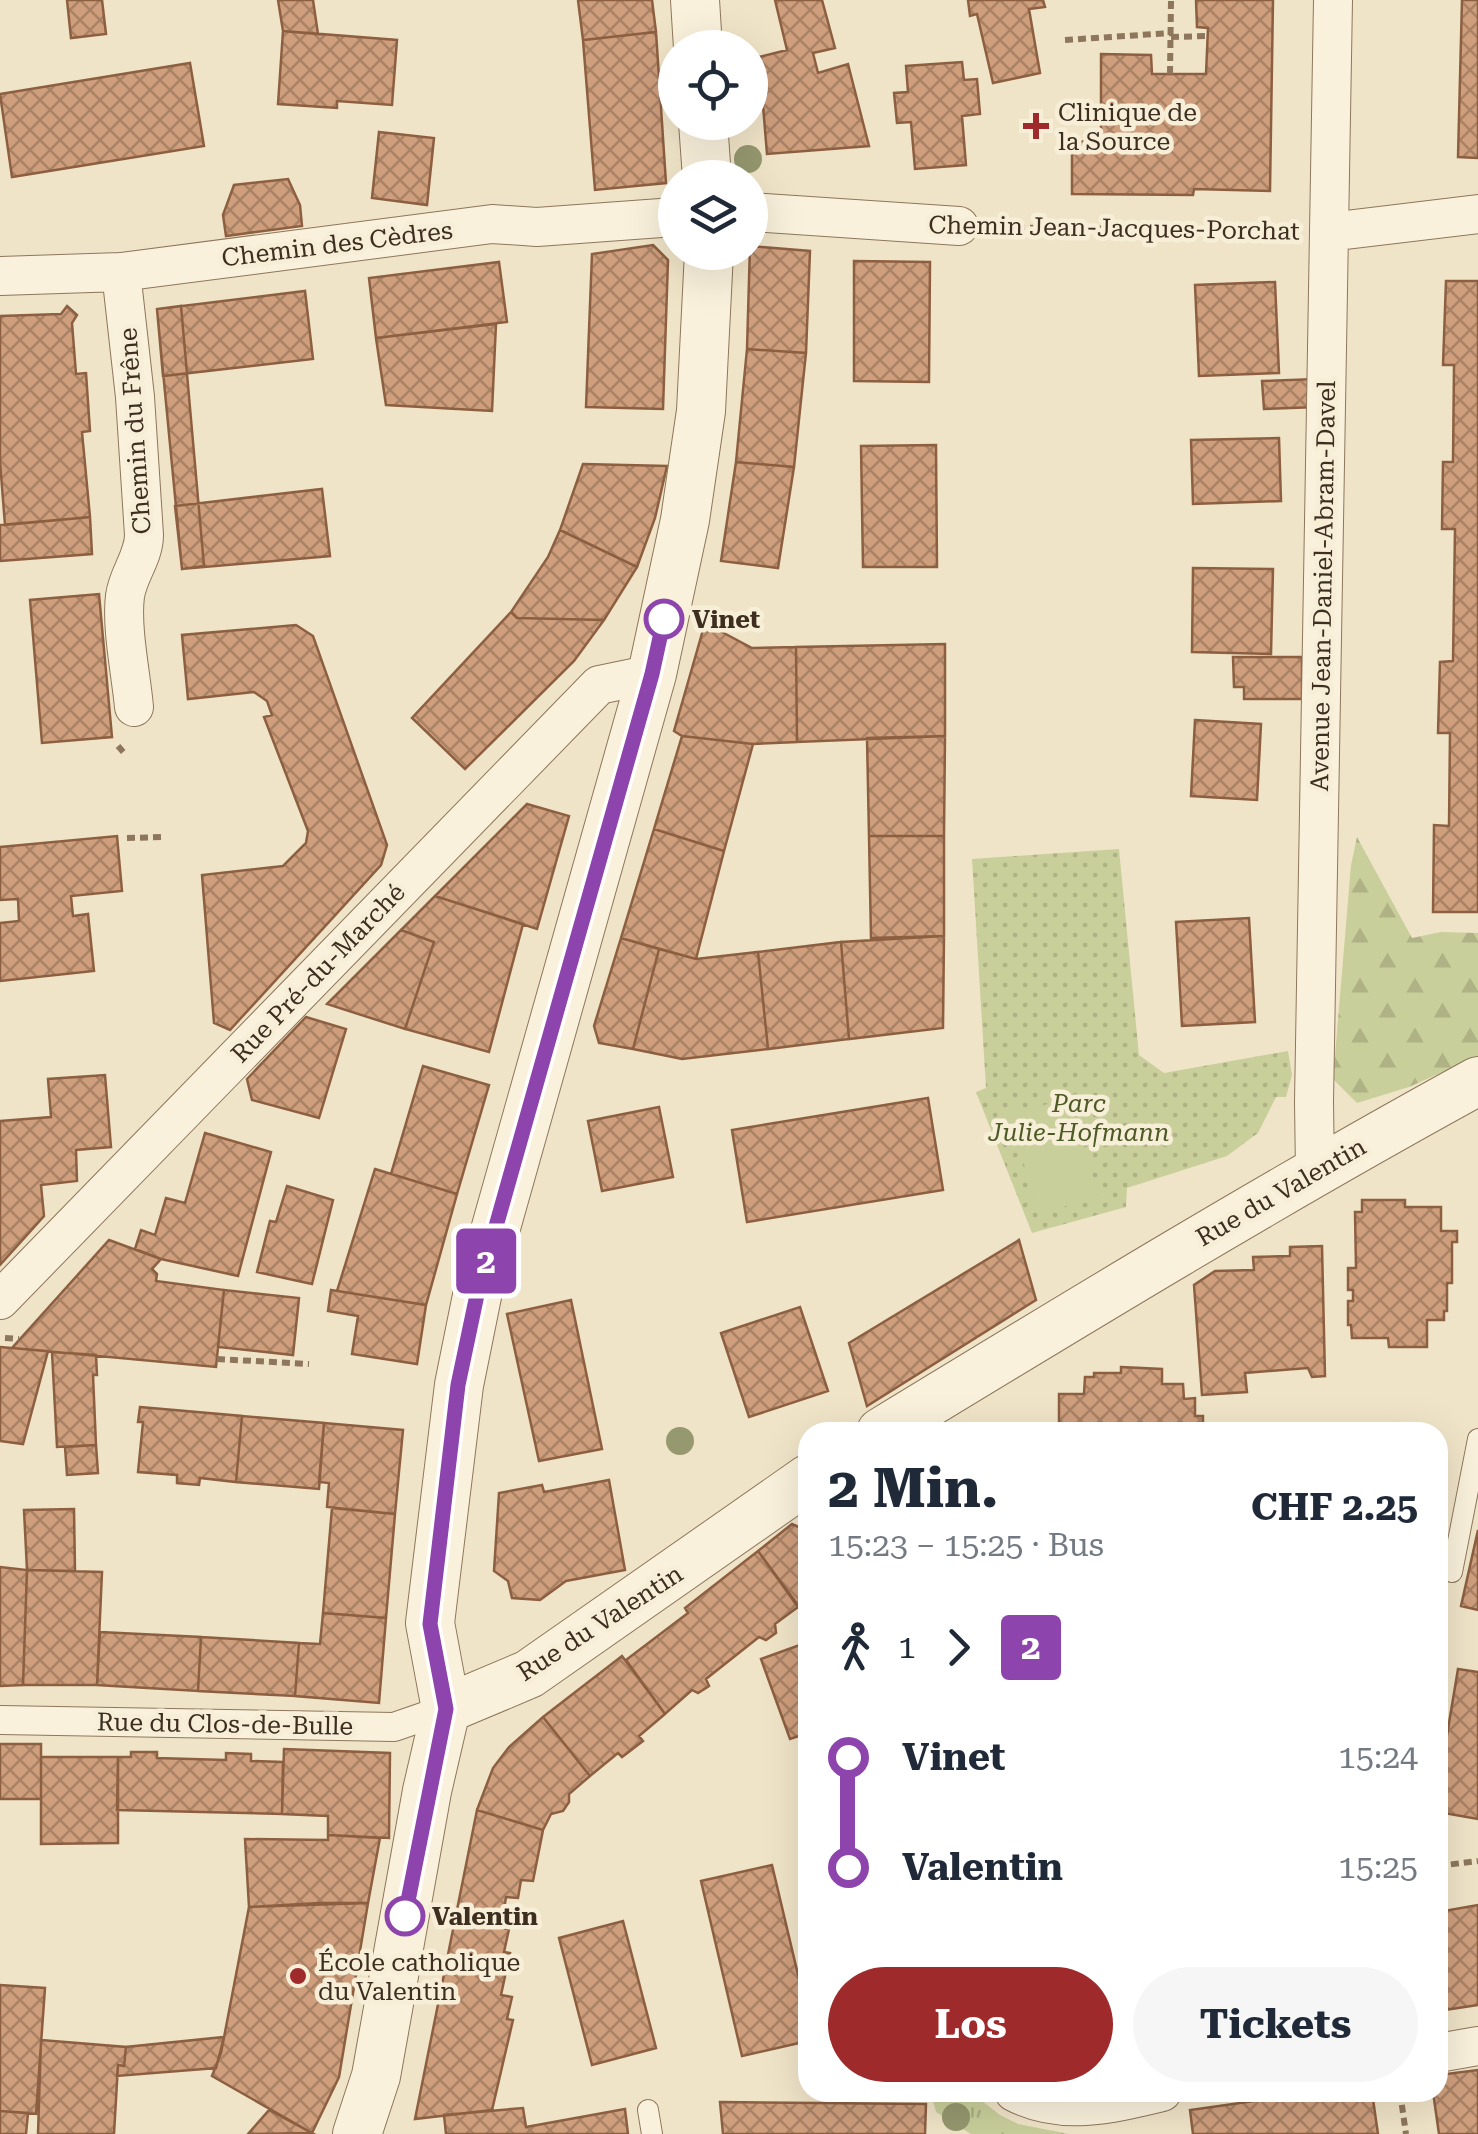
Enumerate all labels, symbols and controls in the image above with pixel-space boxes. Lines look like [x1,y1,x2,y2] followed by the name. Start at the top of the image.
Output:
[658,30,768,270] map controls
[658,30,768,140] button: locate
[1058,98,1197,156] place label: Clinique de la Source
[1023,113,1049,139] marker: Clinique de la Source
[658,160,768,270] button: layers
[928,210,1300,246] street label: Chemin Jean-Jacques-Porchat
[220,215,454,273] street label: Chemin des Cèdres
[113,327,157,535] street label: Chemin du Frêne
[1305,380,1341,792] street label: Avenue Jean-Daniel-Abram-Davel
[645,600,683,638] marker: Vinet
[692,605,760,634] place label: Vinet
[225,878,411,1068] street label: Rue Pré-du-Marché
[988,1089,1169,1147] park label: Parc Julie-Hofmann
[1191,1132,1371,1252] street label: Rue du Valentin
[454,1228,518,1294] line badge: 2
[476,1241,496,1282] text: 2
[828,1456,998,1520] text: 2 Min.
[1251,1485,1418,1529] text: CHF 2.25
[828,1526,1104,1564] text: 15:23 – 15:25 · Bus
[512,1559,688,1687] street label: Rue du Valentin
[828,1620,883,1675] icon: walk
[931,1620,986,1675] icon: forward
[1021,1627,1041,1668] text: 2
[898,1628,916,1666] text: 1
[97,1707,353,1741] street label: Rue du Clos-de-Bulle
[902,1735,1005,1779] text: Vinet
[1338,1738,1418,1776] text: 15:24
[902,1845,1063,1889] text: Valentin
[1338,1848,1418,1886] text: 15:25
[386,1897,424,1935] marker: Valentin
[432,1902,538,1931] place label: Valentin
[318,1948,520,2006] place label: École catholique du Valentin
[287,1965,309,1987] marker: École catholique du Valentin
[828,1967,1113,2082] button: Los
[1133,1967,1418,2082] button: Tickets

